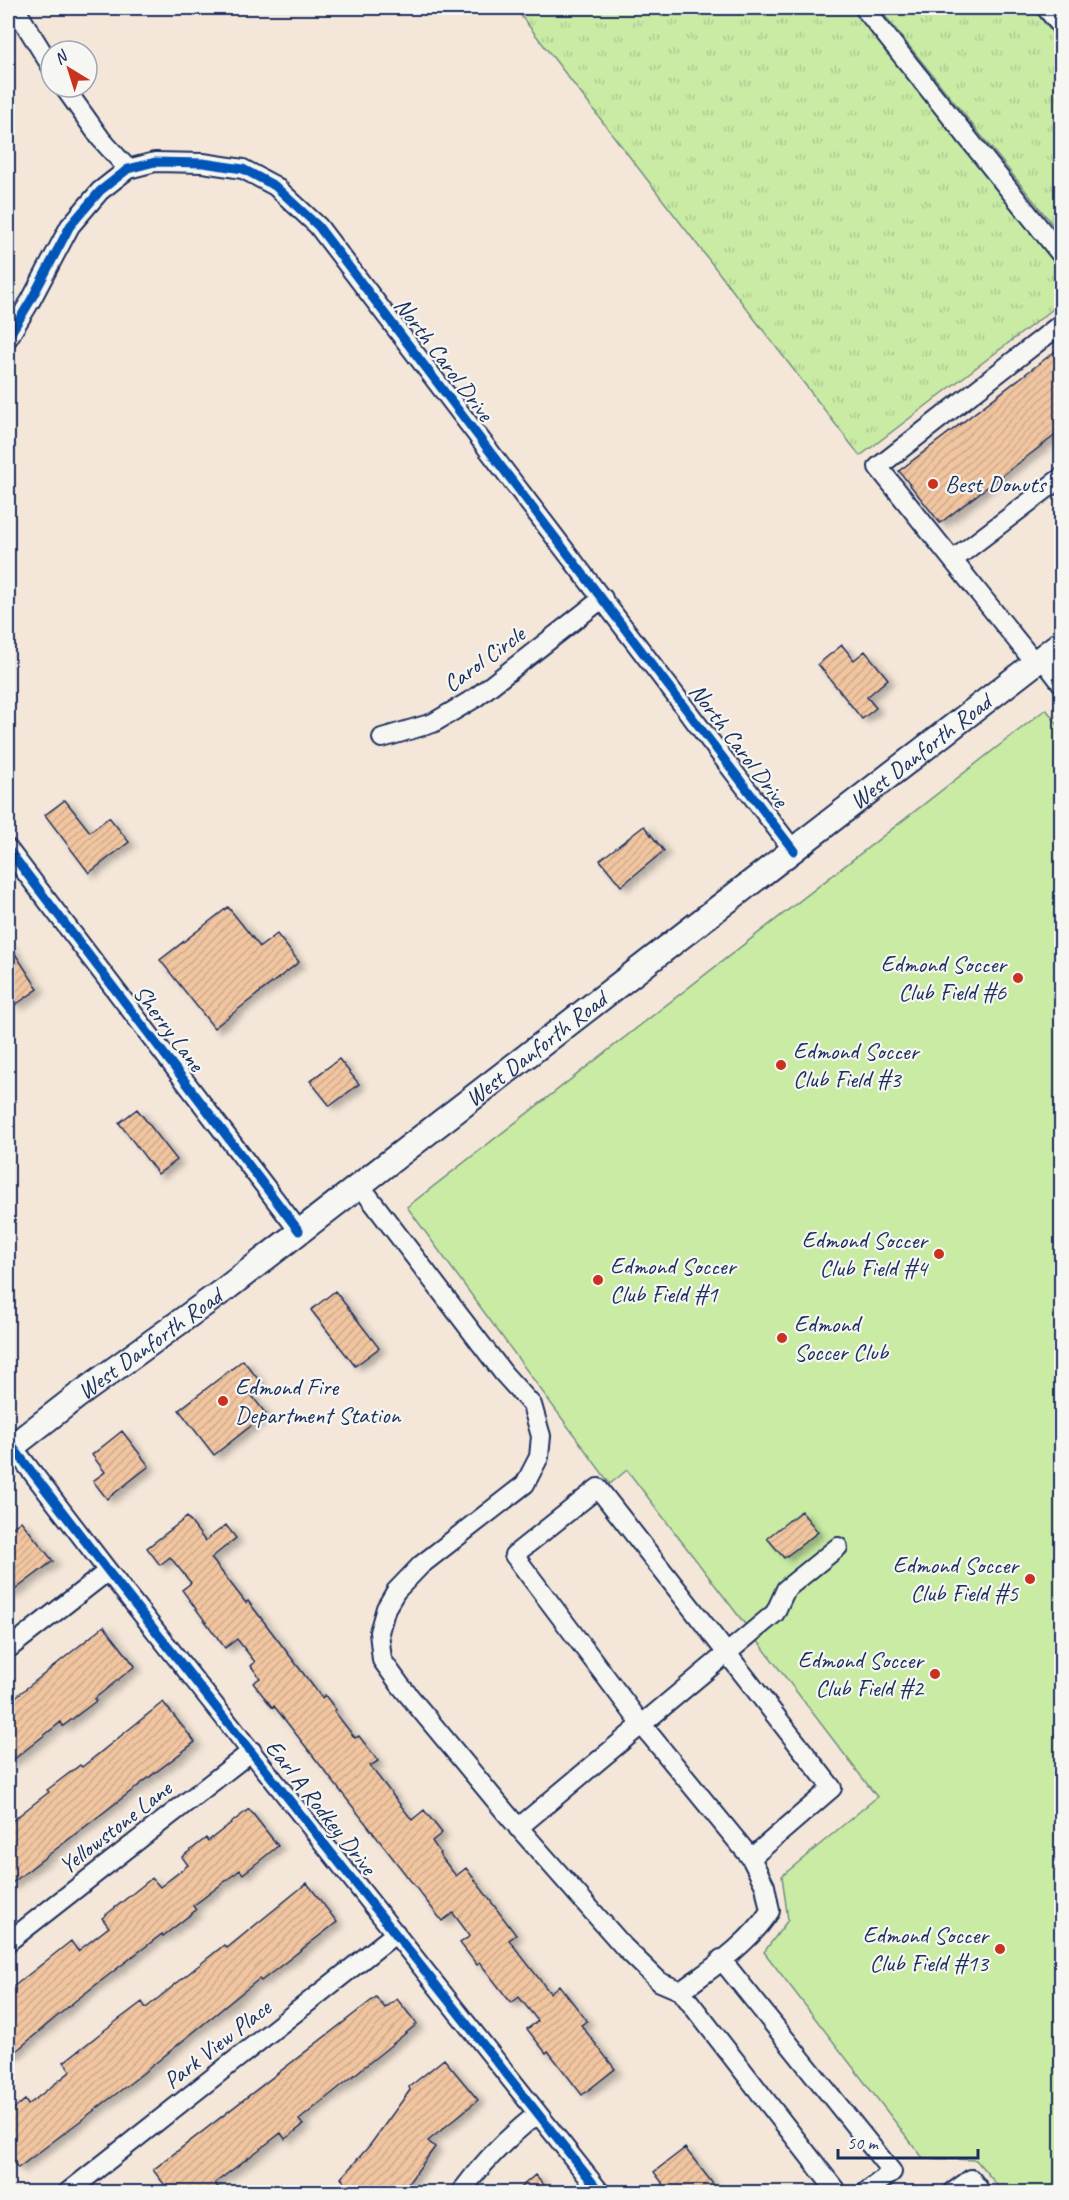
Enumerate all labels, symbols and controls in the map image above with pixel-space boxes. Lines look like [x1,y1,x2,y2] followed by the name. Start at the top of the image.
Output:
[39,39,99,99] north arrow
[50,45,73,69] text: N
[388,291,502,429] street label: North Carol Drive
[945,469,1047,499] place label: Best Donuts
[926,477,940,491] marker: Best Donuts
[437,618,533,699] street label: Carol Circle
[683,677,797,815] street label: North Carol Drive
[844,685,1000,816] street label: West Danforth Road
[881,949,1008,1007] place label: Edmond Soccer Club Field #6
[1011,971,1025,985] marker: Edmond Soccer Club Field #6
[127,979,213,1079] street label: Sherry Lane
[459,983,615,1113] street label: West Danforth Road
[793,1036,921,1094] place label: Edmond Soccer Club Field #3
[774,1058,788,1072] marker: Edmond Soccer Club Field #3
[802,1225,929,1283] place label: Edmond Soccer Club Field #4
[932,1247,946,1261] marker: Edmond Soccer Club Field #4
[610,1251,738,1309] place label: Edmond Soccer Club Field #1
[591,1273,605,1287] marker: Edmond Soccer Club Field #1
[72,1279,230,1406] street label: West Danforth Road
[794,1309,889,1367] place label: Edmond Soccer Club
[775,1331,789,1345] marker: Edmond Soccer Club
[235,1372,401,1430] place label: Edmond Fire Department Station
[216,1394,230,1408] marker: Edmond Fire Department Station
[893,1550,1020,1608] place label: Edmond Soccer Club Field #5
[1023,1572,1037,1586] marker: Edmond Soccer Club Field #5
[798,1645,925,1703] place label: Edmond Soccer Club Field #2
[928,1667,942,1681] marker: Edmond Soccer Club Field #2
[259,1733,384,1882] street label: Earl A Rodkey Drive
[53,1772,179,1880] street label: Yellowstone Lane
[863,1920,990,1978] place label: Edmond Soccer Club Field #13
[993,1942,1007,1956] marker: Edmond Soccer Club Field #13
[157,1991,278,2095] street label: Park View Place
[838,2122,978,2160] scale bar
[847,2132,880,2154] text: 50 m

